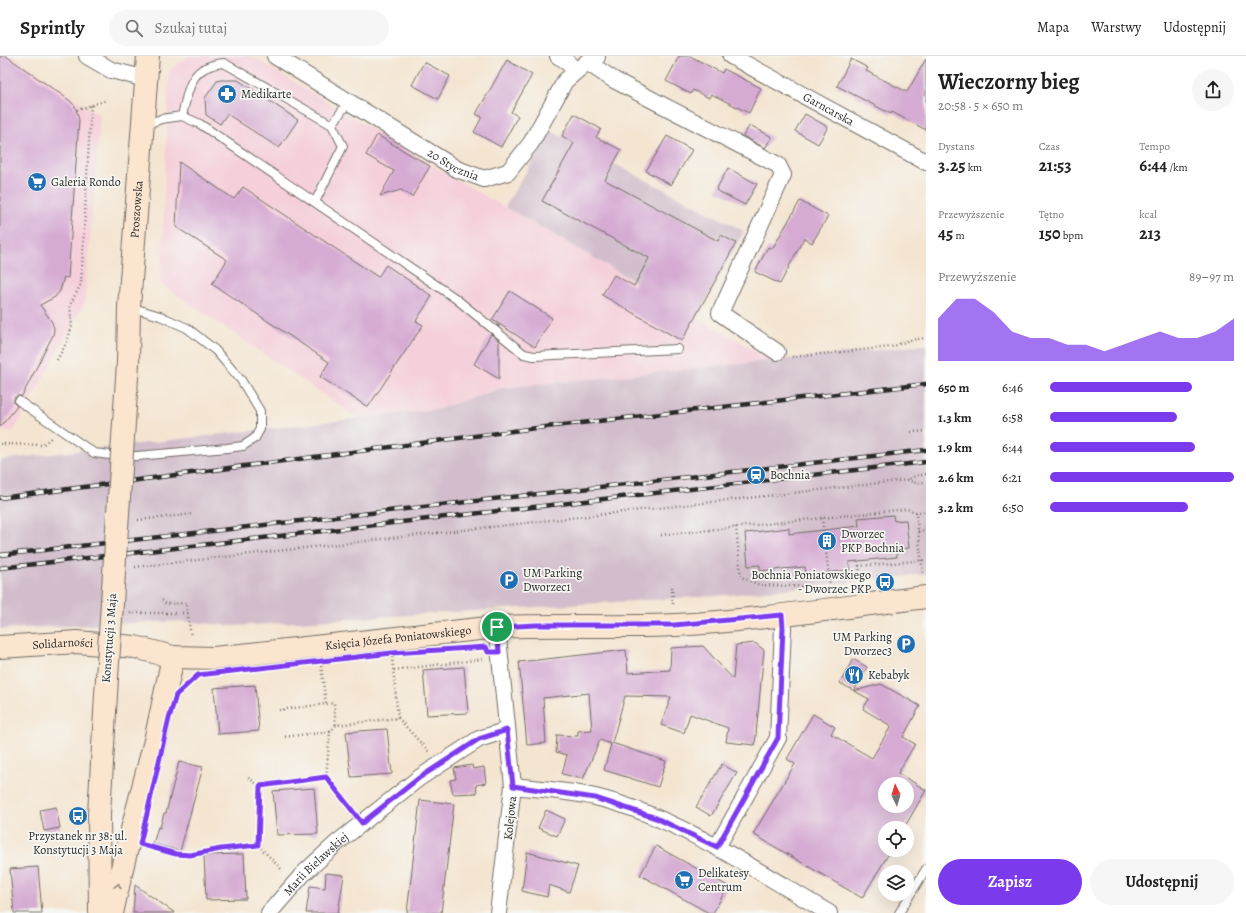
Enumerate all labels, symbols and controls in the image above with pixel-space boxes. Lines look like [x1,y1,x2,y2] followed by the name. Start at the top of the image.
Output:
[109,10,389,46] search box
[20,15,85,41] text: Sprintly
[123,17,145,39] icon: search
[155,18,227,38] text: Szukaj tutaj
[1037,18,1069,37] text: Mapa
[1091,18,1141,37] text: Warstwy
[1163,18,1226,37] text: Udostępnij
[938,67,1080,97] text: Wieczorny bieg
[1192,69,1234,111] button: share
[216,83,238,105] pharmacy icon: Medikarte
[241,86,291,102] place label: Medikarte
[800,89,857,130] street label: Garncarska
[938,97,1023,114] text: 20:58 · 5 × 650 m
[938,139,974,154] text: Dystans
[1039,139,1060,154] text: Czas
[1139,139,1170,154] text: Tempo
[424,145,482,185] street label: 20 Stycznia
[938,154,965,177] text: 3.25
[1039,154,1072,177] text: 21:53
[1139,154,1167,177] text: 6:44
[965,160,982,175] text: km
[1167,160,1188,175] text: /km
[26,171,48,193] supermarket icon: Galeria Rondo
[51,174,121,190] place label: Galeria Rondo
[126,179,147,239] street label: Proszowska
[938,207,1004,222] text: Przewyższenie
[1039,207,1064,222] text: Tętno
[1139,207,1157,222] text: kcal
[938,222,953,245] text: 45
[1039,222,1061,245] text: 150
[1139,222,1161,245] text: 213
[953,228,965,243] text: m
[1061,228,1083,243] text: bpm
[938,268,1016,285] text: Przewyższenie
[1189,268,1234,285] text: 89–97 m
[938,379,969,396] text: 650 m
[1002,379,1023,396] text: 6:46
[938,409,972,426] text: 1.3 km
[1002,409,1023,426] text: 6:58
[938,439,972,456] text: 1.9 km
[1002,439,1023,456] text: 6:44
[745,464,767,486] station icon: Bochnia
[770,467,810,483] place label: Bochnia
[938,469,974,486] text: 2.6 km
[1002,469,1022,486] text: 6:21
[938,499,973,516] text: 3.2 km
[1002,499,1024,516] text: 6:50
[841,526,905,556] place label: Dworzec PKP Bochnia
[816,530,838,552] building icon: Dworzec PKP Bochnia
[523,565,582,595] place label: UM Parking Dworzec1
[751,567,871,597] place label: Bochnia Poniatowskiego - Dworzec PKP
[498,569,520,591] parking icon: UM Parking Dworzec1
[874,571,896,593] bus stop icon: Bochnia Poniatowskiego - Dworzec PKP
[98,592,120,683] street label: Konstytucji 3 Maja
[480,610,514,644] pin
[486,616,508,638] icon: arrive
[324,622,472,654] street label: Księcia Józefa Poniatowskiego
[833,629,892,659] place label: UM Parking Dworzec3
[895,633,917,655] parking icon: UM Parking Dworzec3
[32,634,94,653] street label: Solidarności
[843,664,865,686] restaurant icon: Kebabyk
[868,667,909,683] place label: Kebabyk
[878,777,914,813] north arrow
[878,777,914,901] map controls
[500,795,520,841] street label: Kolejowa
[67,805,89,827] bus stop icon: Przystanek nr 38: ul. Konstytucji 3 Maja
[878,821,914,857] button: locate
[28,828,128,858] place label: Przystanek nr 38: ul. Konstytucji 3 Maja
[280,829,352,899] street label: Marii Bielawskiej
[938,859,1082,905] button: Zapisz
[1090,859,1234,905] button: Udostępnij
[698,865,750,895] place label: Delikatesy Centrum
[878,865,914,901] button: layers
[673,869,695,891] supermarket icon: Delikatesy Centrum
[113,883,121,889] one-way arrow

